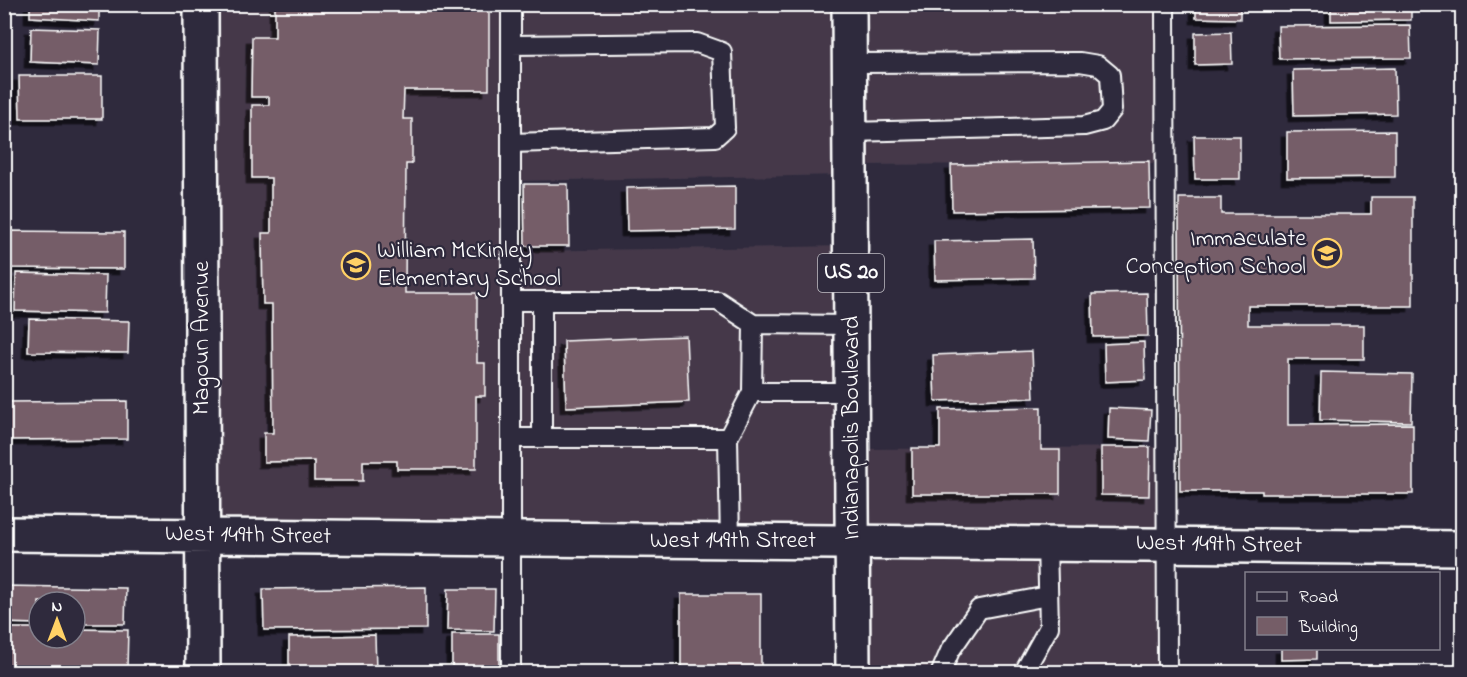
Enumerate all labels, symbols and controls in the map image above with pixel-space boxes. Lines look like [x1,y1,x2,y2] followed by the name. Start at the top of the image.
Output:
[1126,222,1306,285] place label: Immaculate Conception School
[377,234,561,298] place label: William McKinley Elementary School
[1311,237,1343,269] school or university icon: Immaculate Conception School
[340,249,372,281] school or university icon: William McKinley Elementary School
[818,254,884,292] road number: US 20
[185,261,220,415] street label: Magoun Avenue
[835,315,870,540] street label: Indianapolis Boulevard
[165,517,331,555] street label: West 149th Street
[650,524,816,559] street label: West 149th Street
[1136,526,1302,564] street label: West 149th Street
[1245,572,1440,650] legend
[1299,585,1338,611] text: Road
[27,590,87,650] north arrow
[52,595,63,619] text: N
[1298,615,1358,642] text: Building

